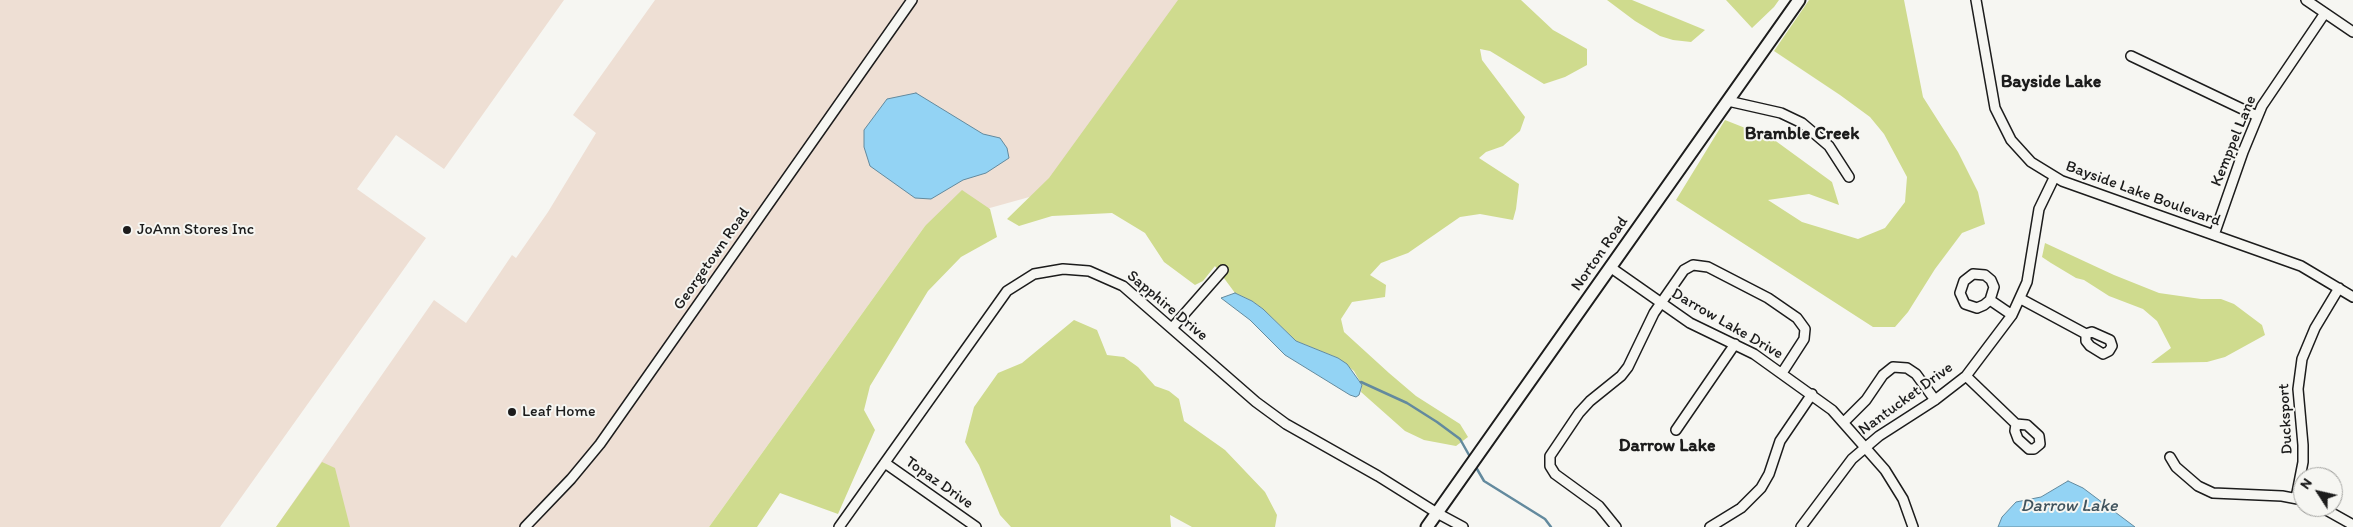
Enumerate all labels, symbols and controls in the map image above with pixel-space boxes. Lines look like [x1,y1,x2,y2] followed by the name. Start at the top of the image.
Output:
[2001,71,2101,93] district label: Bayside Lake
[2207,93,2261,189] street label: Kemppel Lane
[1745,123,1859,145] district label: Bramble Creek
[2063,157,2223,231] street label: Bayside Lake Boulevard
[670,204,754,314] street label: Georgetown Road
[1567,213,1633,295] street label: Norton Road
[137,220,254,240] place label: JoAnn Stores Inc
[121,224,133,236] marker: JoAnn Stores Inc
[1123,267,1211,345] street label: Sapphire Drive
[1668,284,1786,364] street label: Darrow Lake Drive
[1855,358,1957,440] street label: Nantucket Drive
[2275,383,2297,455] street label: Ducksport
[522,402,596,422] place label: Leaf Home
[506,406,518,418] marker: Leaf Home
[1618,435,1716,457] district label: Darrow Lake
[901,453,977,513] street label: Topaz Drive
[2293,467,2343,517] north arrow
[2296,475,2316,492] text: N
[2020,495,2118,517] water label: Darrow Lake

